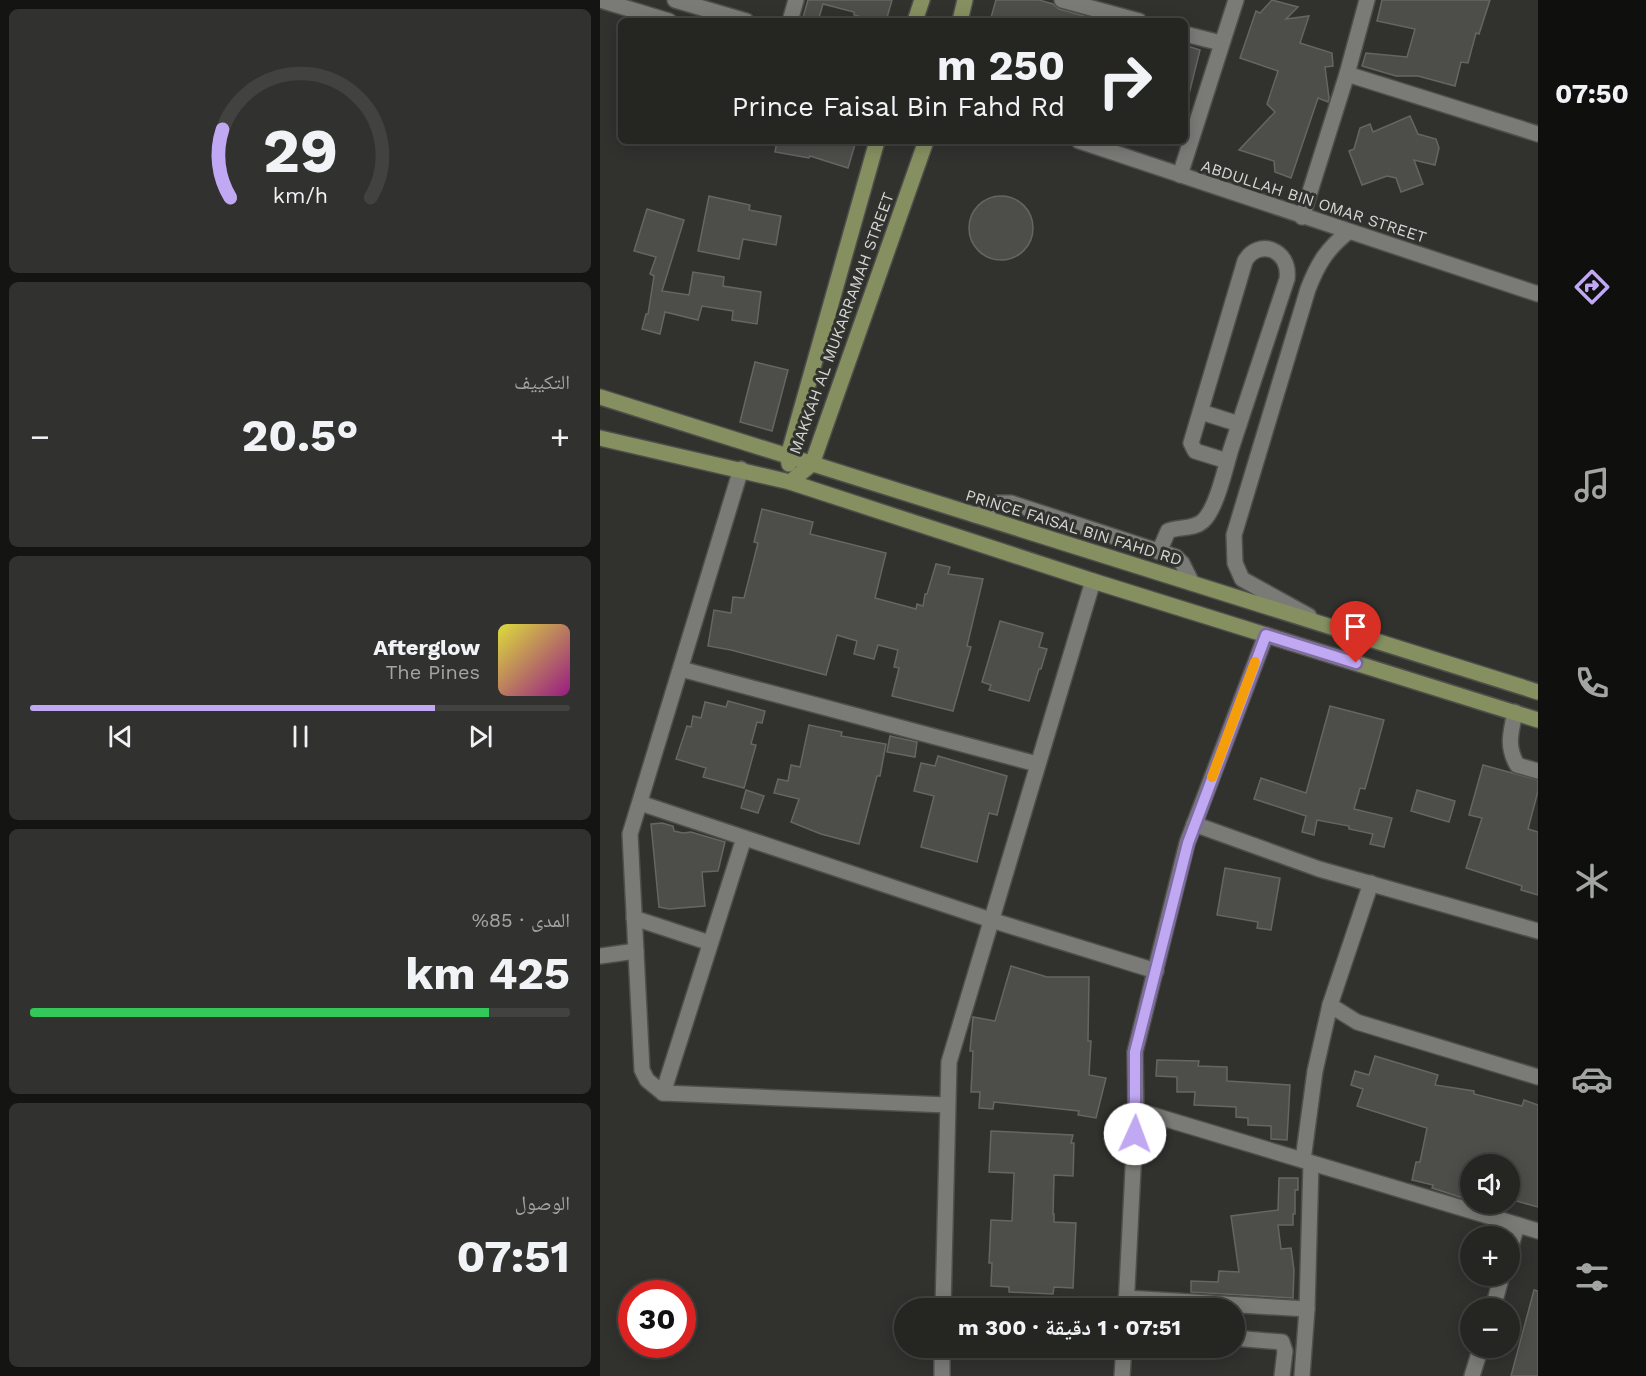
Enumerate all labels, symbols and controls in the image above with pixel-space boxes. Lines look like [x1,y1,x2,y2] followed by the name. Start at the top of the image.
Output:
[937,41,1065,90] text: 250 m
[1086,42,1164,120] icon: right
[1555,78,1629,110] text: 07:50
[732,91,1065,123] text: Prince Faisal Bin Fahd Rd
[262,114,338,187] text: 29
[1199,156,1429,247] street label: ABDULLAH BIN OMAR STREET
[272,184,328,209] text: km/h
[785,189,898,457] street label: MAKKAH AL MUKARRAMAH STREET
[1571,266,1613,308] icon: directions
[514,370,570,394] text: التكييف
[242,409,358,462] text: 20.5°
[30,417,50,456] text: −
[550,417,570,456] text: +
[1571,464,1613,506] icon: music
[963,485,1184,569] street label: PRINCE FAISAL BIN FAHD RD
[1330,601,1381,663] pin
[1339,610,1372,643] icon: arrive
[373,635,480,660] text: Afterglow
[386,660,480,684] text: The Pines
[1571,662,1613,704] icon: phone
[104,720,137,753] icon: previous
[284,720,317,753] icon: pause
[464,720,497,753] icon: next
[1571,860,1613,902] icon: climate
[472,908,570,932] text: المدى · 85%
[405,947,570,1000] text: 425 km
[1571,1058,1613,1100] icon: car
[1103,1102,1167,1166] position arrow
[1460,1154,1520,1358] map controls
[1460,1154,1520,1214] button: sound
[515,1191,570,1215] text: الوصول
[1460,1226,1520,1286] button: +
[456,1230,570,1283] text: 07:51
[1571,1256,1613,1298] icon: filters
[618,1280,696,1358] speed limit sign: 30
[1460,1298,1520,1358] button: −
[958,1315,1181,1340] text: 07:51 · 1 دقيقة · 300 m

